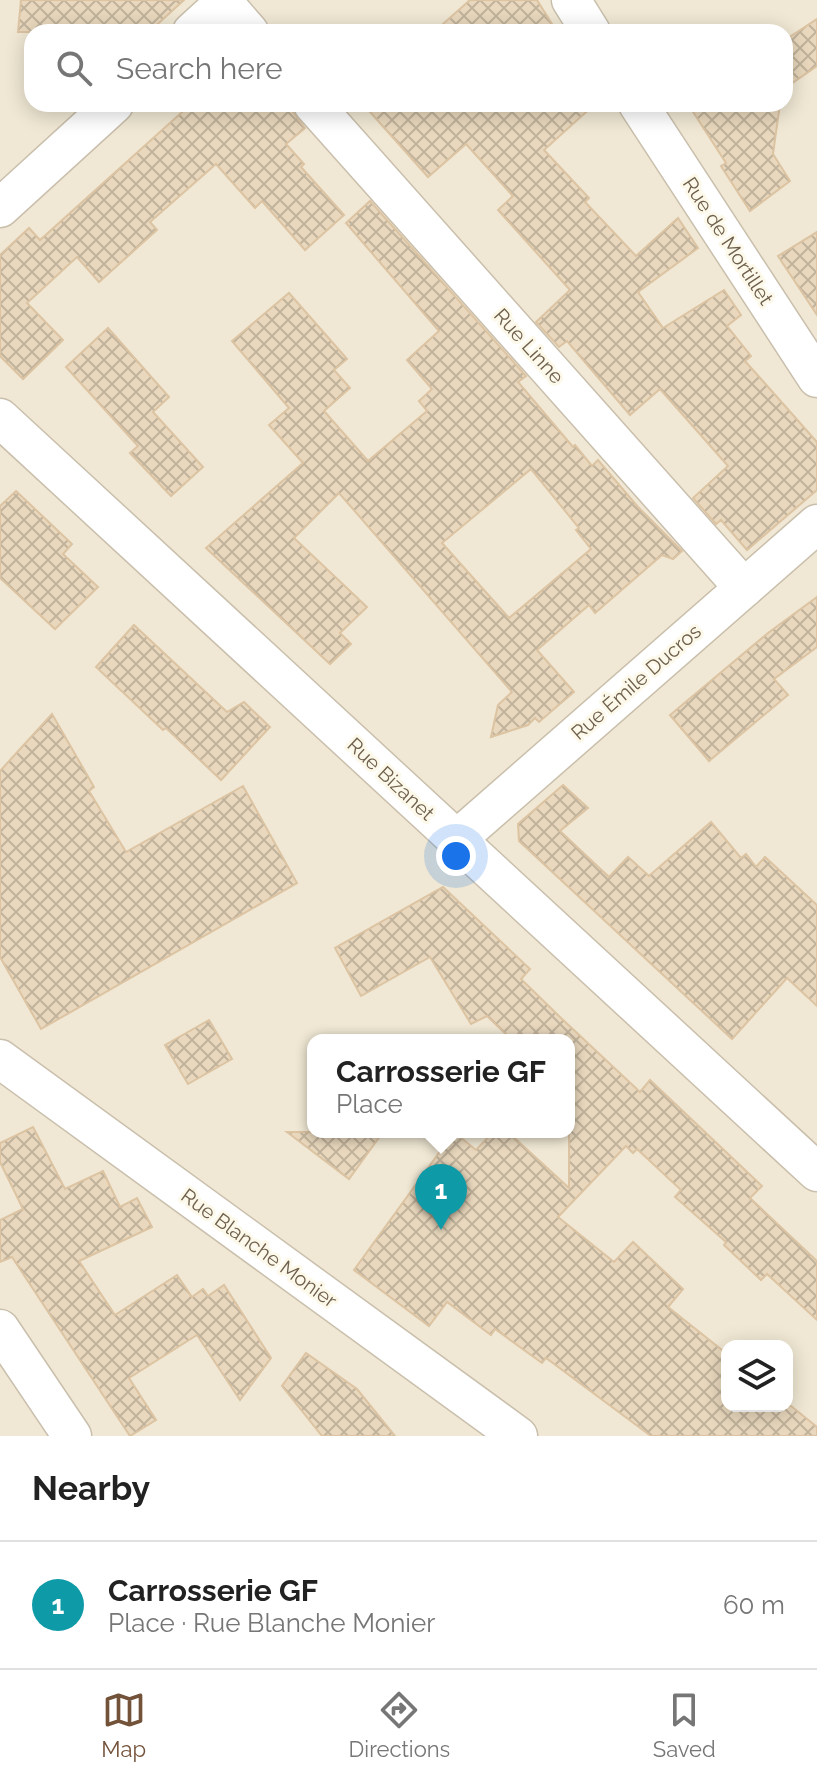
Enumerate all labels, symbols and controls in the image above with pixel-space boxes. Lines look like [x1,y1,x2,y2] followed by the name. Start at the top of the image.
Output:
[24,24,793,112] search box
[52,46,96,90] icon: search
[116,51,283,86] text: Search here
[678,173,778,310] street label: Rue de Mortillet
[489,304,569,389] street label: Rue Linne
[566,619,706,745] street label: Rue Émile Ducros
[343,733,440,826] street label: Rue Bizanet
[436,836,476,876] your location
[307,1034,575,1138] popup
[336,1054,546,1089] text: Carrosserie GF
[336,1089,403,1119] text: Place
[415,1164,467,1230] pin: 1
[177,1183,341,1313] street label: Rue Blanche Monier
[721,1340,793,1412] map controls
[721,1340,793,1412] button: layers
[32,1468,150,1508] text: Nearby
[108,1573,318,1608] text: Carrosserie GF
[52,1590,64,1620] text: 1
[723,1590,785,1620] text: 60 m
[108,1608,435,1638] text: Place · Rue Blanche Monier
[101,1688,146,1762] tab: Map
[349,1688,450,1762] tab: Directions
[653,1688,716,1762] tab: Saved

